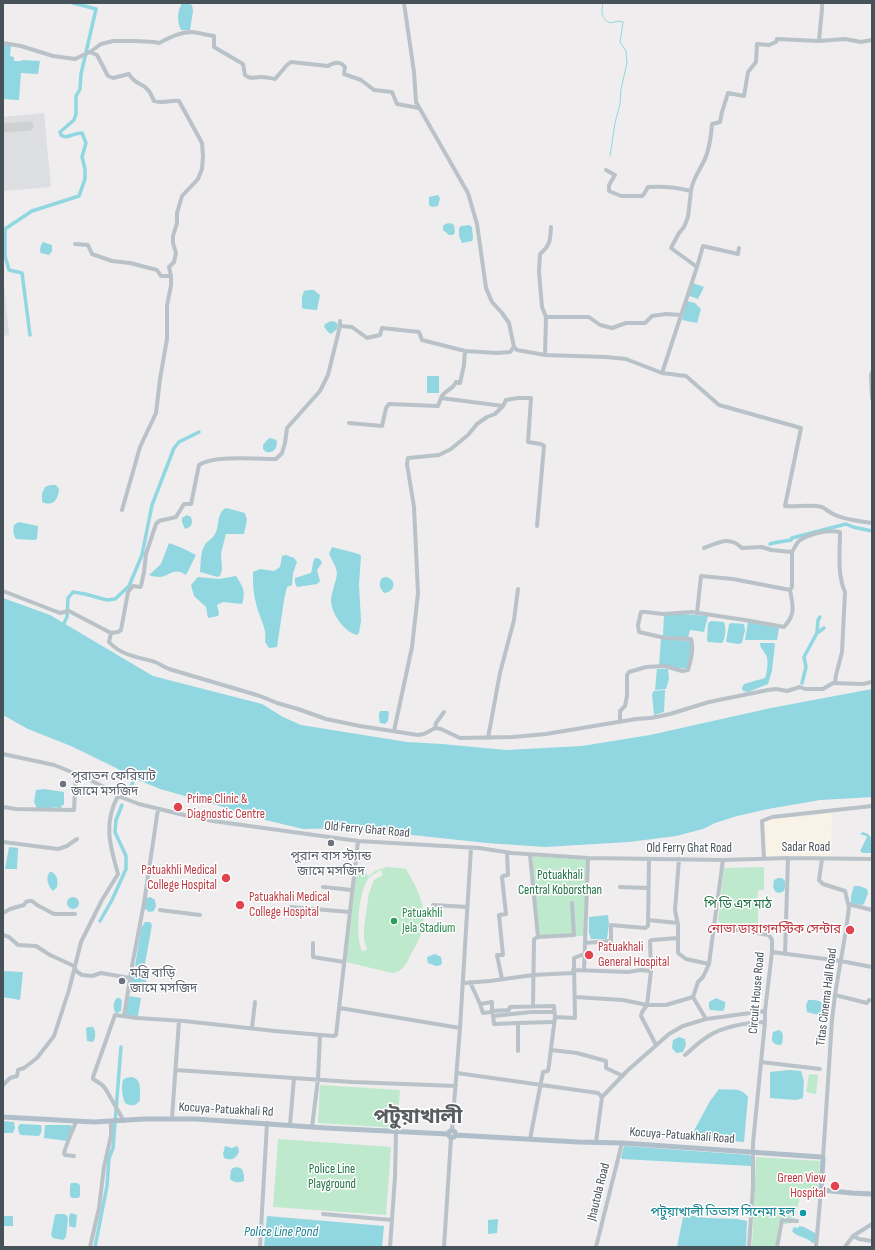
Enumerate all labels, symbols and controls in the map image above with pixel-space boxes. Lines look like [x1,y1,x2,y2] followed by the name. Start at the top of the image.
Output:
[71,769,156,800] place label: পুরাতন ফেরিঘাট জামে মসজিদ
[58,779,68,789] marker: পুরাতন ফেরিঘাট জামে মসজিদ
[187,792,265,823] place label: Prime Clinic & Diagnostic Centre
[172,801,184,813] marker: Prime Clinic & Diagnostic Centre
[324,818,410,842] street label: Old Ferry Ghat Road
[326,838,336,848] marker: পুরান বাস স্ট্যান্ড জামে মসজিদ
[782,840,830,856] street label: Sadar Road
[646,841,732,857] street label: Old Ferry Ghat Road
[291,849,371,880] place label: পুরান বাস স্ট্যান্ড জামে মসজিদ
[141,863,217,894] place label: Patuakhli Medical College Hospital
[518,868,602,899] park label: Potuakhali Central Koborsthan
[220,872,232,884] marker: Patuakhli Medical College Hospital
[249,890,330,921] place label: Patuakhali Medical College Hospital
[704,897,772,913] park label: পি ডি এস মাঠ
[234,899,246,911] marker: Patuakhali Medical College Hospital
[402,906,455,937] place label: Patuakhli Jela Stadium
[389,916,399,926] marker: Patuakhli Jela Stadium
[707,922,841,938] place label: নোভা ডায়াগনস্টিক সেন্টার
[844,924,856,936] marker: নোভা ডায়াগনস্টিক সেন্টার
[598,940,669,971] place label: Patuakhali General Hospital
[813,947,841,1047] street label: Titas Cinema Hall Road
[583,949,595,961] marker: Patuakhali General Hospital
[746,951,768,1035] street label: Circuit House Road
[130,966,197,997] place label: মন্ত্রি বাড়ি জামে মসজিদ
[117,976,127,986] marker: মন্ত্রি বাড়ি জামে মসজিদ
[178,1100,274,1120] street label: Kocuya-Patuakhali Rd
[374,1105,462,1131] district label: পটুয়াখালী
[629,1125,735,1147] street label: Kocuya-Patuakhali Road
[584,1161,614,1223] street label: Jhautola Road
[308,1162,356,1193] park label: Police Line Playground
[777,1171,826,1202] place label: Green View Hospital
[829,1180,841,1192] marker: Green View Hospital
[650,1205,795,1221] place label: পটুয়াখালী তিতাস সিনেমা হল
[798,1208,808,1218] marker: পটুয়াখালী তিতাস সিনেমা হল
[244,1224,318,1240] water label: Police Line Pond

